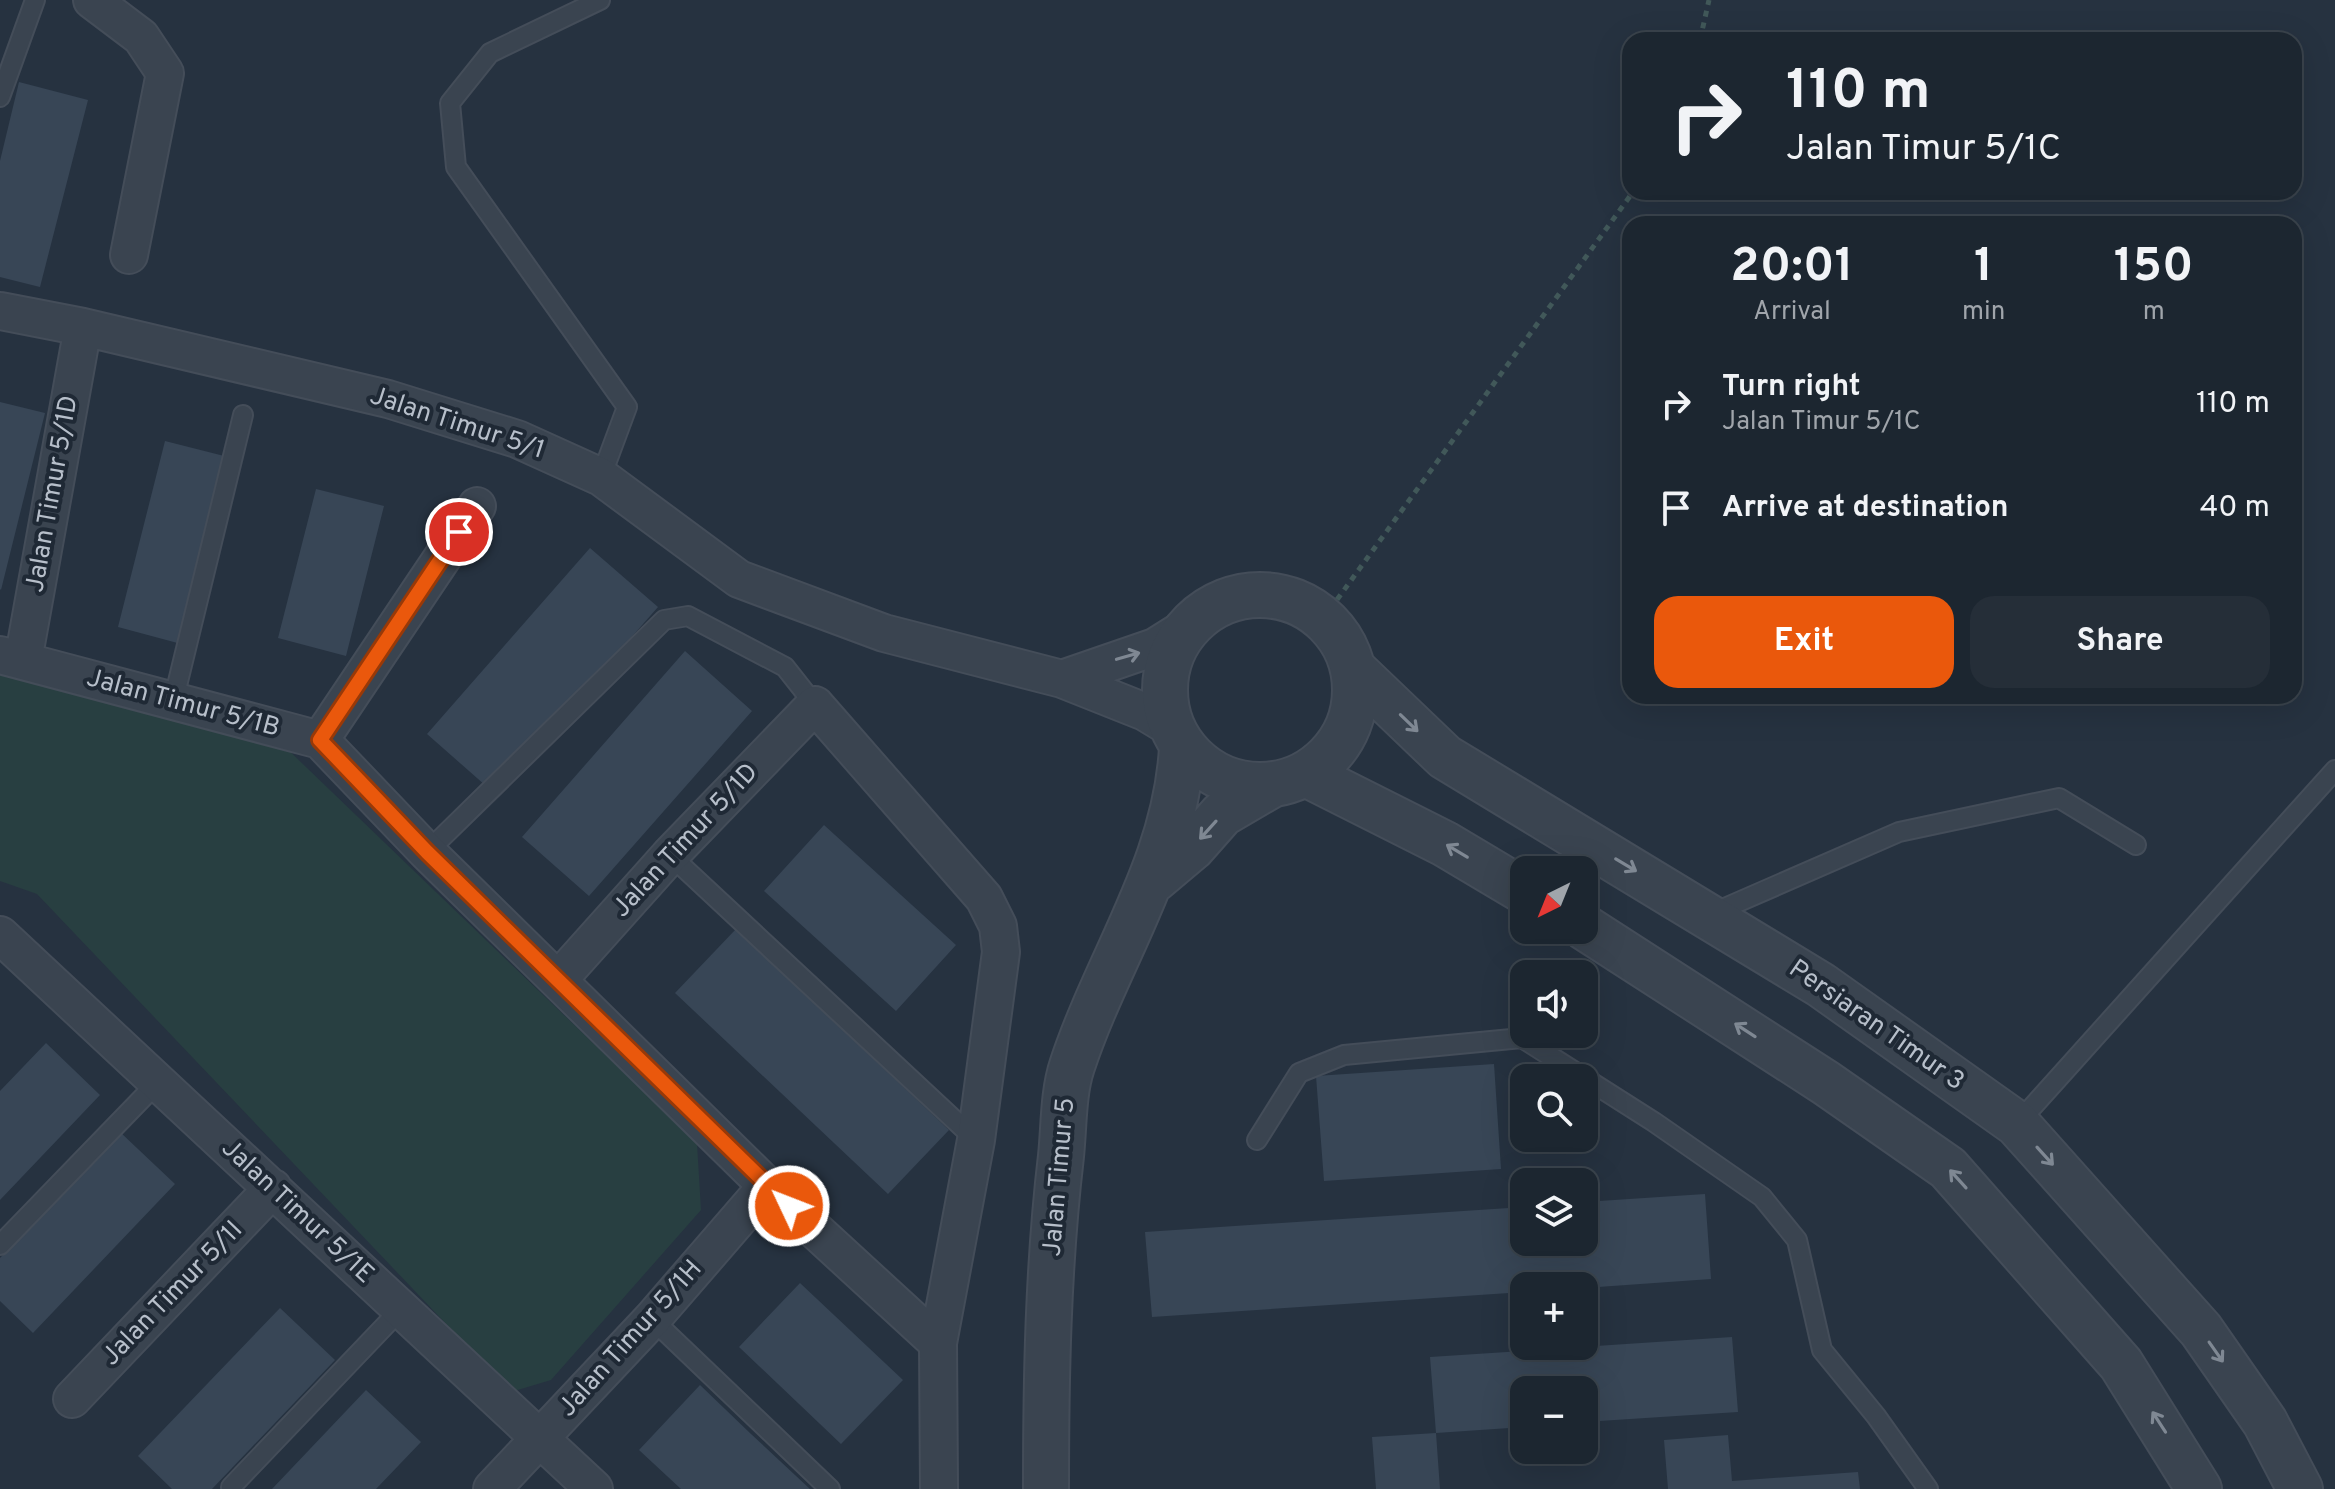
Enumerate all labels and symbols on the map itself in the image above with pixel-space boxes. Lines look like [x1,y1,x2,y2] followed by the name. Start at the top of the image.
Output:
[365,380,549,468] street label: Jalan Timur 5/1
[19,393,87,595] street label: Jalan Timur 5/1D
[425,498,493,566] pin
[1115,647,1140,662] one-way arrow
[83,662,283,746] street label: Jalan Timur 5/1B
[1399,713,1419,731] one-way arrow
[606,757,766,925] street label: Jalan Timur 5/1D
[1199,819,1217,839] one-way arrow
[1446,843,1469,859] one-way arrow
[1510,856,1598,944] north arrow
[1614,858,1637,874] one-way arrow
[1782,953,1970,1099] street label: Persiaran Timur 3
[1734,1022,1757,1038] one-way arrow
[1037,1096,1083,1258] street label: Jalan Timur 5
[214,1133,380,1291] street label: Jalan Timur 5/1E
[2036,1145,2054,1165] one-way arrow
[747,1164,831,1248] position arrow
[1949,1170,1967,1190] one-way arrow
[95,1215,251,1373] street label: Jalan Timur 5/1I
[552,1254,710,1424] street label: Jalan Timur 5/1H
[2208,1340,2224,1362] one-way arrow
[2151,1411,2167,1434] one-way arrow

